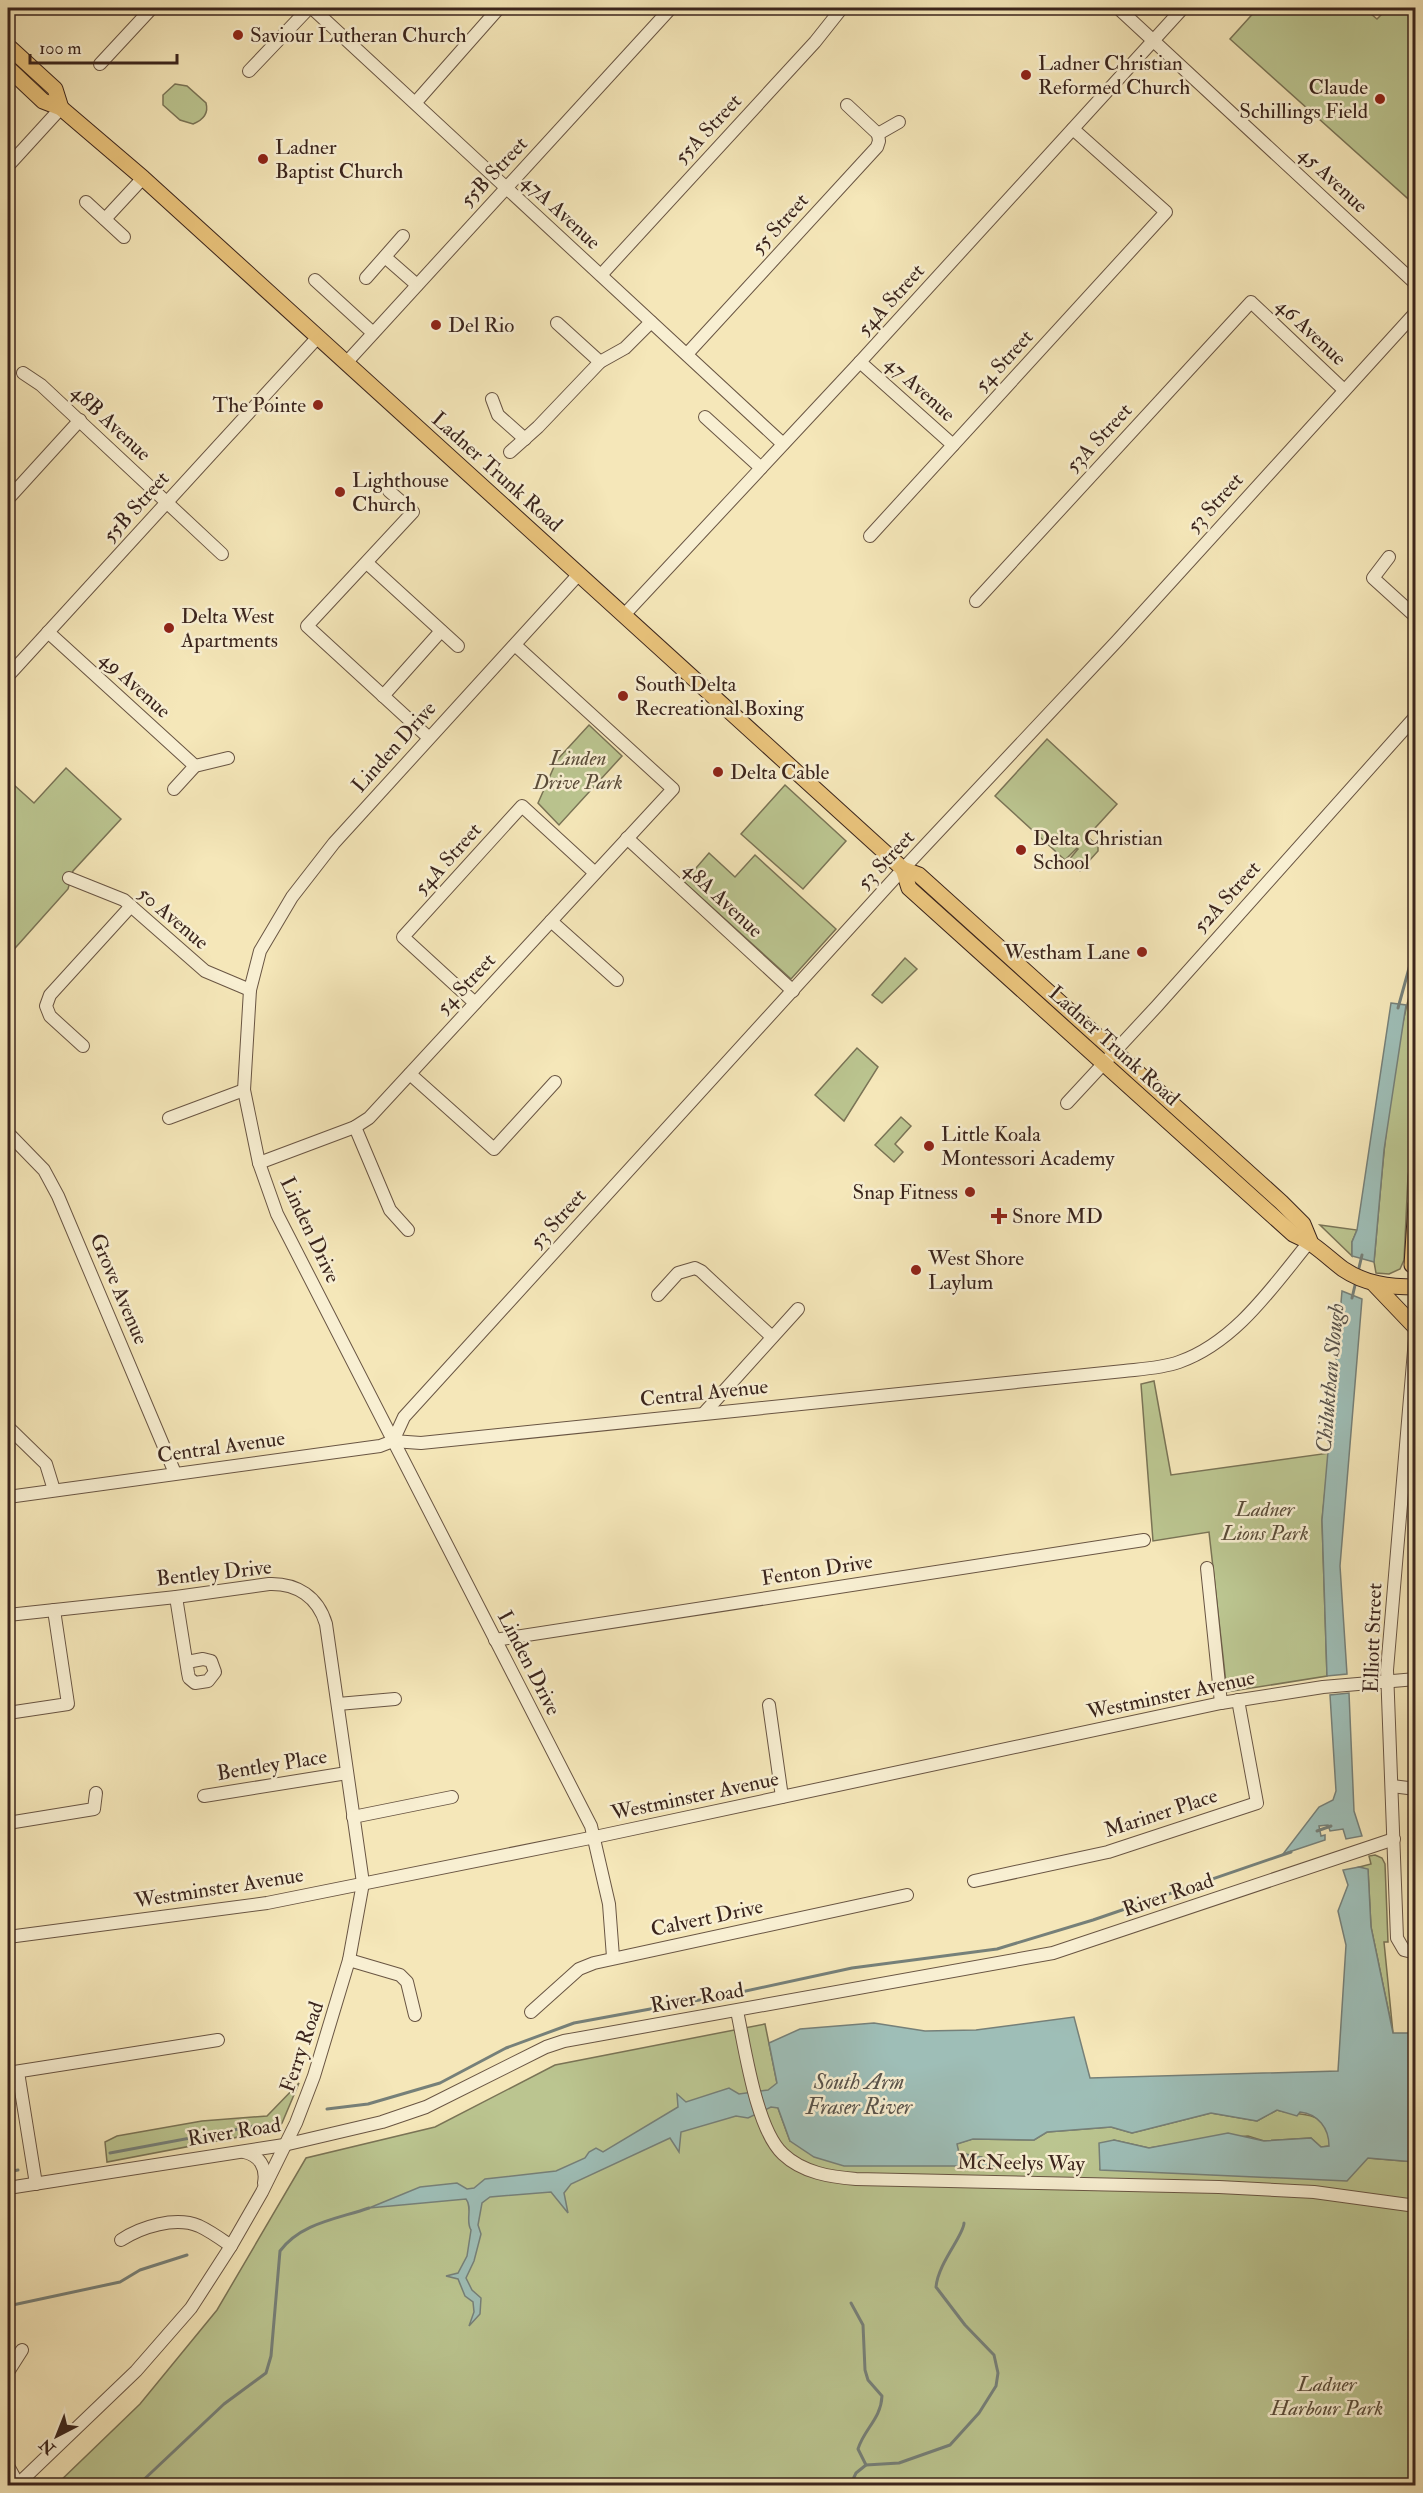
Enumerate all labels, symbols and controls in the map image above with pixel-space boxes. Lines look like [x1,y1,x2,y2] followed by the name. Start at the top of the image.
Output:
[250,22,466,49] place label: Saviour Lutheran Church
[30,27,177,65] scale bar
[231,28,245,42] marker: Saviour Lutheran Church
[39,37,82,60] text: 100 m
[1038,50,1190,101] place label: Ladner Christian Reformed Church
[1019,68,1033,82] marker: Ladner Christian Reformed Church
[1239,74,1369,125] place label: Claude Schillings Field
[669,88,748,170] street label: 55A Street
[1373,92,1387,106] marker: Claude Schillings Field
[454,131,534,213] street label: 55B Street
[275,134,403,185] place label: Ladner Baptist Church
[1292,141,1374,219] street label: 45 Avenue
[256,152,270,166] marker: Ladner Baptist Church
[516,168,607,256] street label: 47A Avenue
[745,188,815,260] street label: 55 Street
[851,258,931,342] street label: 54A Street
[1270,292,1352,372] street label: 46 Avenue
[448,312,514,339] place label: Del Rio
[429,318,443,332] marker: Del Rio
[969,324,1039,398] street label: 54 Street
[879,350,961,428] street label: 47 Avenue
[65,379,157,467] street label: 48B Avenue
[213,392,306,419] place label: The Pointe
[1060,397,1138,479] street label: 53A Street
[311,398,325,412] marker: The Pointe
[426,406,569,538] street label: Ladner Trunk Road
[97,465,175,548] street label: 55B Street
[352,467,449,518] place label: Lighthouse Church
[1181,467,1249,539] street label: 53 Street
[333,485,347,499] marker: Lighthouse Church
[180,603,278,654] place label: Delta West Apartments
[162,621,176,635] marker: Delta West Apartments
[94,646,177,724] street label: 49 Avenue
[635,671,804,722] place label: South Delta Recreational Boxing
[616,689,630,703] marker: South Delta Recreational Boxing
[346,695,442,798] street label: Linden Drive
[532,745,623,796] park label: Linden Drive Park
[730,759,829,786] place label: Delta Cable
[711,765,725,779] marker: Delta Cable
[408,817,488,901] street label: 54A Street
[851,824,921,896] street label: 53 Street
[1033,825,1163,876] place label: Delta Christian School
[1014,843,1028,857] marker: Delta Christian School
[1187,855,1267,939] street label: 52A Street
[677,856,769,944] street label: 48A Avenue
[132,880,214,956] street label: 50 Avenue
[1003,939,1130,966] place label: Westham Lane
[1135,945,1149,959] marker: Westham Lane
[431,947,502,1021] street label: 54 Street
[1043,980,1186,1112] street label: Ladner Trunk Road
[941,1121,1115,1172] place label: Little Koala Montessori Academy
[922,1139,936,1153] marker: Little Koala Montessori Academy
[274,1173,346,1288] street label: Linden Drive
[853,1179,958,1206] place label: Snap Fitness
[524,1183,592,1255] street label: 53 Street
[963,1185,977,1199] marker: Snap Fitness
[1012,1203,1103,1230] place label: Snore MD
[990,1207,1008,1225] marker: Snore MD
[83,1229,155,1349] street label: Grove Avenue
[927,1245,1024,1296] place label: West Shore Laylum
[909,1263,923,1277] marker: West Shore Laylum
[1310,1302,1351,1454] water label: Chilukthan Slough
[639,1373,770,1413] street label: Central Avenue
[155,1425,287,1469] street label: Central Avenue
[1220,1496,1309,1547] park label: Ladner Lions Park
[759,1548,875,1592] street label: Fenton Drive
[155,1553,273,1592] street label: Bentley Drive
[1358,1582,1388,1694] street label: Elliott Street
[491,1606,567,1720] street label: Linden Drive
[1084,1664,1258,1726] street label: Westminster Avenue
[215,1743,329,1787] street label: Bentley Place
[608,1765,782,1827] street label: Westminster Avenue
[1101,1782,1221,1844] street label: Mariner Place
[132,1861,306,1915] street label: Westminster Avenue
[1119,1867,1218,1923] street label: River Road
[648,1893,766,1943] street label: Calvert Drive
[648,1976,746,2019] street label: River Road
[274,1997,330,2096] street label: Ferry Road
[805,2068,914,2121] water label: South Arm Fraser River
[185,2111,283,2153] street label: River Road
[957,2148,1086,2178] street label: McNeelys Way
[1270,2371,1383,2422] park label: Ladner Harbour Park
[27,2406,87,2466] north arrow
[35,2434,60,2459] text: N

